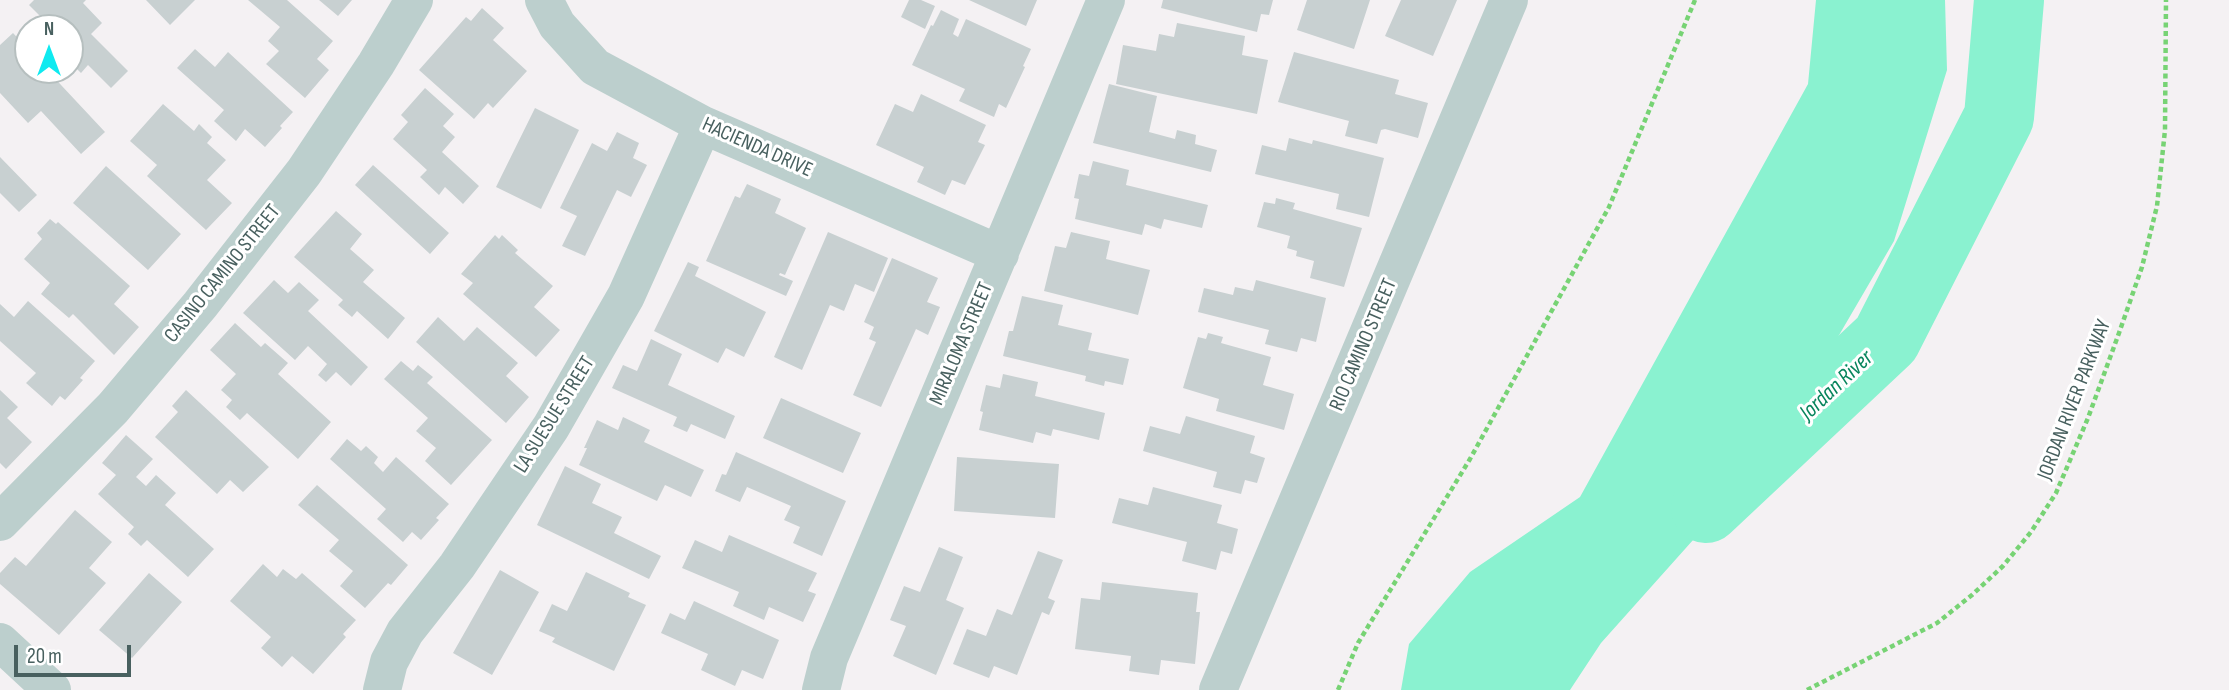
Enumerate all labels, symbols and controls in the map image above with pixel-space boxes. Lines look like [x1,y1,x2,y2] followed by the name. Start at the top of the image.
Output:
[14,14,84,84] north arrow
[44,18,54,41] text: N
[698,112,816,184] street label: HACIENDA DRIVE
[160,200,286,348] street label: CASINO CAMINO STREET
[1325,275,1403,415] street label: RIO CAMINO STREET
[925,279,999,409] street label: MIRALOMA STREET
[2033,316,2117,484] street label: JORDAN RIVER PARKWAY
[1794,345,1880,427] water label: Jordan River
[509,352,601,478] street label: LA SUESUE STREET
[18,630,135,674] scale bar
[27,644,62,669] text: 20 m

